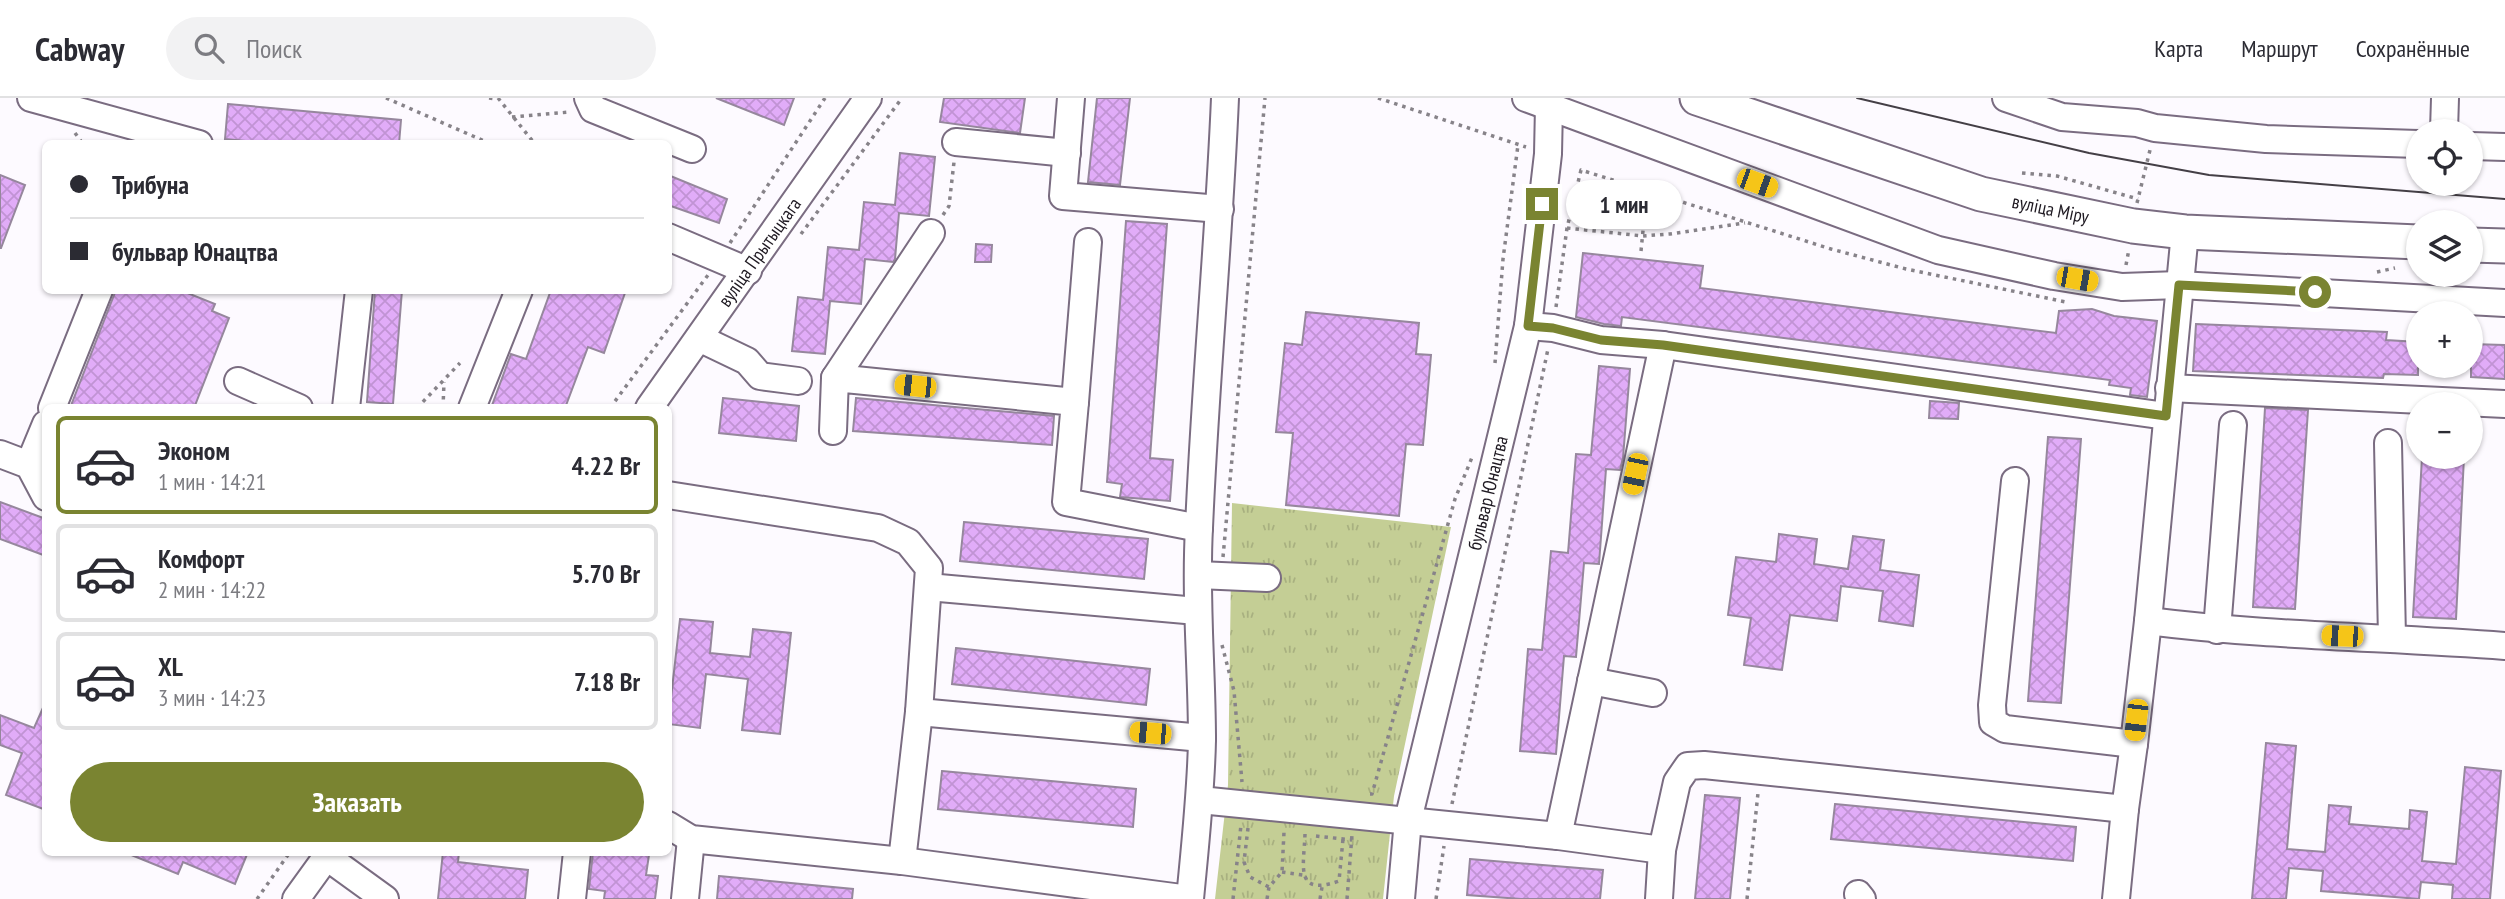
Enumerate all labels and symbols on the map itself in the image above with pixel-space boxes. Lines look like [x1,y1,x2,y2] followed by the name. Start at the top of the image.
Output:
[1734,166,1781,200] car
[1566,180,1682,228] callout: 1 мин
[1526,188,1558,220] route end
[2010,189,2092,229] street label: вуліца Міру
[712,193,806,311] street label: вуліца Прытыцкага
[2055,265,2100,293] car
[2299,276,2331,308] route start
[894,373,937,399] car
[1462,433,1513,552] street label: бульвар Юнацтва
[1621,451,1650,497] car
[2321,625,2364,647] car
[2124,698,2149,742] car
[1129,721,1172,745] car

